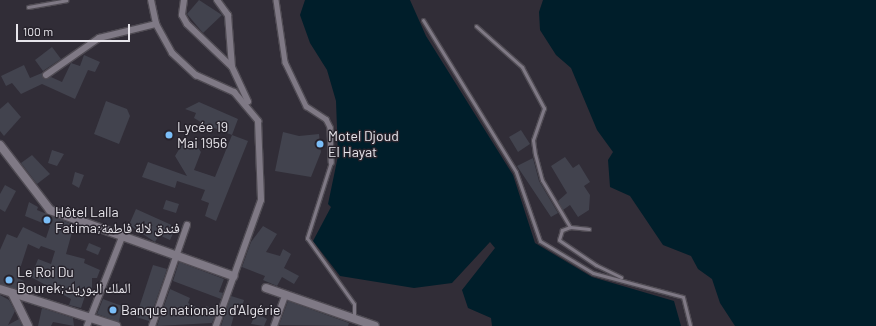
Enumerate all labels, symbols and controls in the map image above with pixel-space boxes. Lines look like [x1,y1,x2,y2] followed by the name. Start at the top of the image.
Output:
[18,16,132,42] scale bar
[23,24,53,38] text: 100 m
[177,119,228,152] place label: Lycée 19 Mai 1956
[328,128,399,160] place label: Motel Djoud El Hayat
[164,130,174,140] marker: Lycée 19 Mai 1956
[315,139,325,149] marker: Motel Djoud El Hayat
[55,204,180,236] place label: Hôtel Lalla Fatima;فندق لالة فاطمة
[42,215,52,225] marker: Hôtel Lalla Fatima;فندق لالة فاطمة
[17,264,131,296] place label: Le Roi Du Bourek;الملك البوريك
[4,275,14,285] marker: Le Roi Du Bourek;الملك البوريك
[121,302,280,318] place label: Banque nationale d'Algérie
[108,305,118,315] marker: Banque nationale d'Algérie

